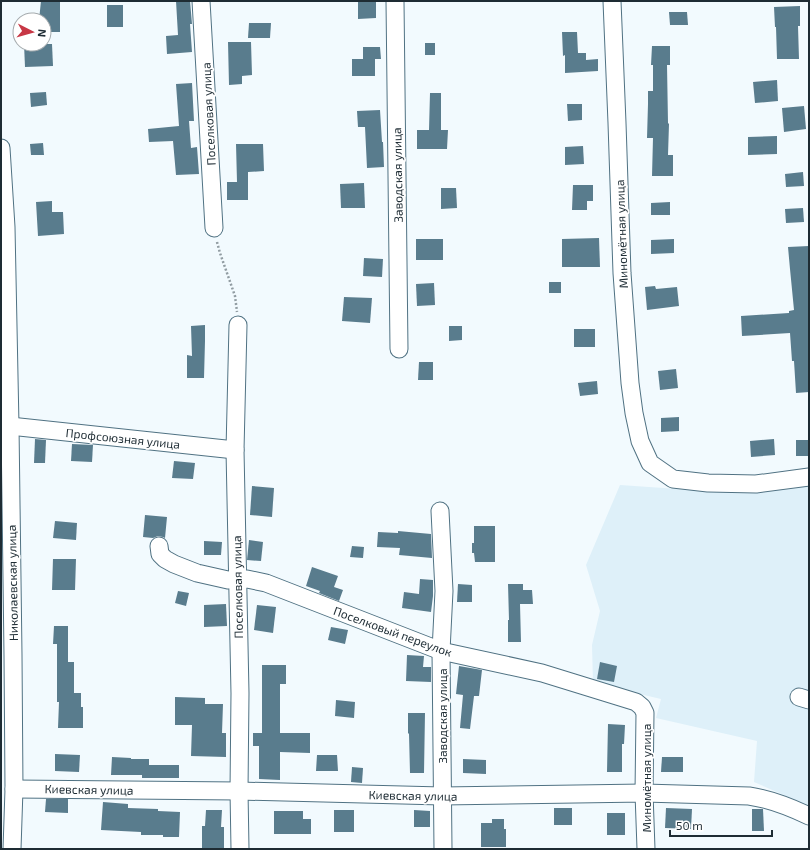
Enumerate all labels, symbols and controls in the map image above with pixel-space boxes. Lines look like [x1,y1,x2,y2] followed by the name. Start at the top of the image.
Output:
[12,12,52,52] north arrow
[36,28,49,38] text: N
[198,62,219,166] street label: Поселковая улица
[389,127,406,223] street label: Заводская улица
[612,179,631,289] street label: Миномётная улица
[65,425,181,452] street label: Профсоюзная улица
[4,525,21,641] street label: Николаевская улица
[229,535,246,639] street label: Поселковая улица
[332,603,455,660] street label: Поселковый переулок
[435,668,450,764] street label: Заводская улица
[639,724,654,832] street label: Миномётная улица
[44,781,134,798] street label: Киевская улица
[368,787,458,804] street label: Киевская улица
[670,812,772,838] scale bar
[676,818,703,832] text: 50 m

